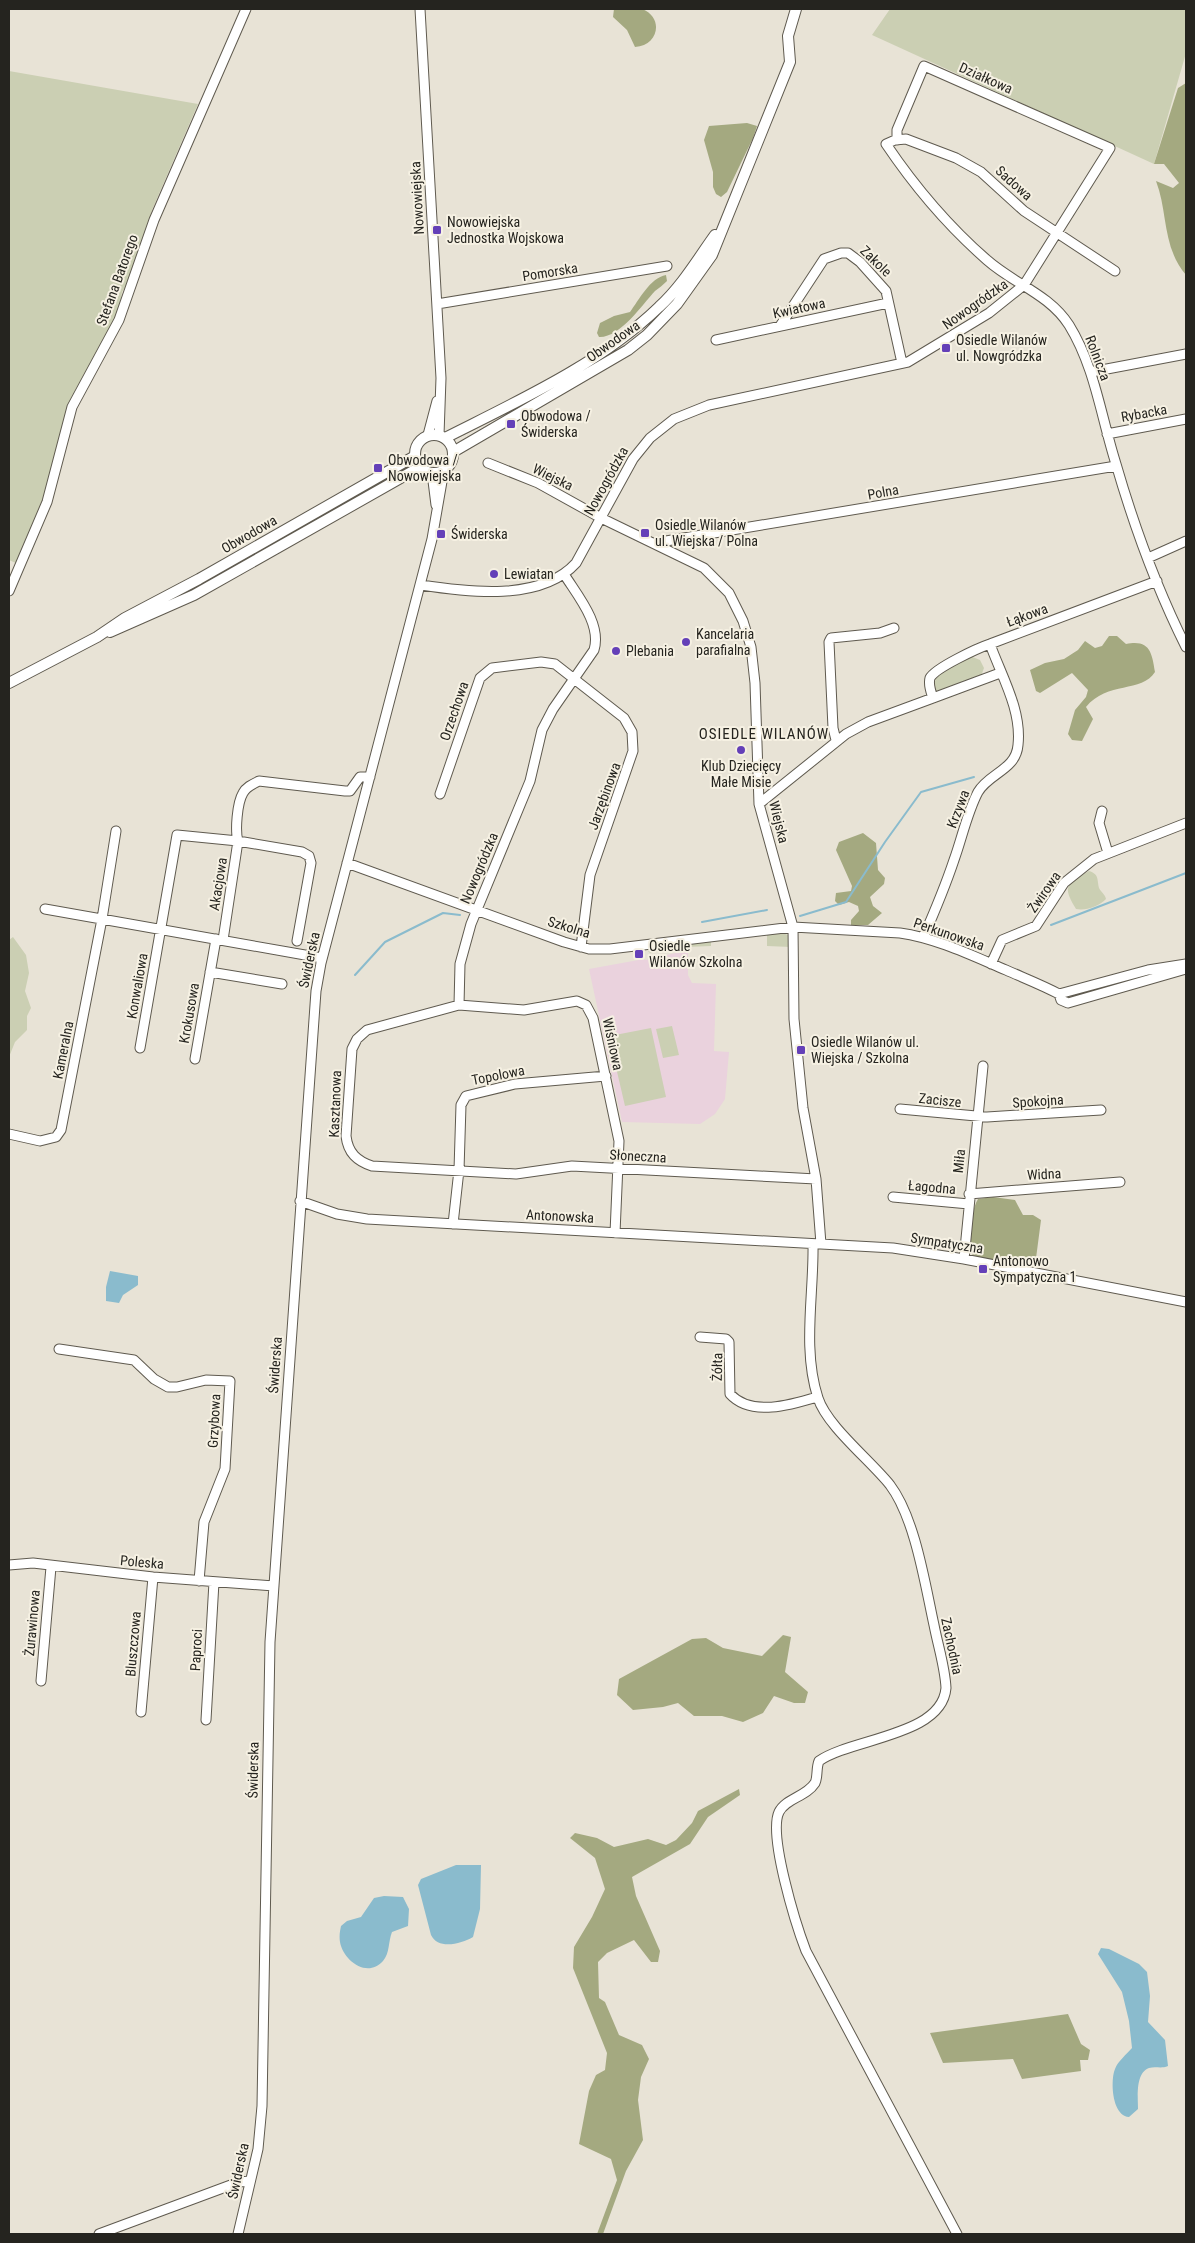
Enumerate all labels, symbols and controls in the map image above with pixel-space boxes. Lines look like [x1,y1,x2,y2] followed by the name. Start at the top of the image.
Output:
[957,59,1015,97] street label: Działkowa
[407,161,427,235] street label: Nowowiejska
[992,162,1036,204] street label: Sadowa
[447,214,564,246] place label: Nowowiejska Jednostka Wojskowa
[431,224,443,236] marker: Nowowiejska Jednostka Wojskowa
[93,232,141,328] street label: Stefana Batorego
[857,242,895,280] street label: Zakole
[521,260,579,284] street label: Pomorska
[939,276,1011,332] street label: Nowogródzka
[771,295,827,321] street label: Kwiatowa
[583,317,643,365] street label: Obwodowa
[956,332,1047,364] place label: Osiedle Wilanów ul. Nowgródzka
[1082,333,1114,383] street label: Rolnicza
[940,342,952,354] marker: Osiedle Wilanów ul. Nowgródzka
[1120,401,1168,425] street label: Rybacka
[521,408,591,440] place label: Obwodowa / Świderska
[505,418,517,430] marker: Obwodowa / Świderska
[581,444,631,518] street label: Nowogródzka
[388,452,461,484] place label: Obwodowa / Nowowiejska
[530,460,576,494] street label: Wiejska
[372,462,384,474] marker: Obwodowa / Nowowiejska
[866,481,900,503] street label: Polna
[218,512,280,556] street label: Obwodowa
[655,517,758,549] place label: Osiedle Wilanów ul. Wiejska / Polna
[451,525,508,542] place label: Świderska
[639,527,651,539] marker: Osiedle Wilanów ul. Wiejska / Polna
[435,528,447,540] marker: Świderska
[504,566,554,582] place label: Lewiatan
[488,568,500,580] marker: Lewiatan
[1004,600,1050,630] street label: Łąkowa
[696,626,754,658] place label: Kancelaria parafialna
[680,636,692,648] marker: Kancelaria parafialna
[626,643,674,659] place label: Plebania
[610,645,622,657] marker: Plebania
[436,679,472,743] street label: Orzechowa
[699,725,829,743] district label: OSIEDLE WILANÓW
[735,744,747,756] marker: Klub Dziecięcy Małe Misie
[701,758,781,790] place label: Klub Dziecięcy Małe Misie
[584,760,624,832] street label: Jarzębinowa
[943,788,973,830] street label: Krzywa
[766,799,792,845] street label: Wiejska
[457,830,501,906] street label: Nowogródzka
[206,856,230,912] street label: Akacjowa
[1024,868,1064,916] street label: Żwirowa
[546,913,592,941] street label: Szkolna
[911,914,987,954] street label: Perkunowska
[294,930,323,989] street label: Świderska
[649,938,742,970] place label: Osiedle Wilanów Szkolna
[633,948,645,960] marker: Osiedle Wilanów Szkolna
[123,952,151,1020] street label: Konwaliowa
[176,982,202,1044] street label: Krokusowa
[600,1016,626,1072] street label: Wiśniowa
[50,1020,76,1080] street label: Kameralna
[811,1034,919,1066] place label: Osiedle Wilanów ul. Wiejska / Szkolna
[795,1044,807,1056] marker: Osiedle Wilanów ul. Wiejska / Szkolna
[470,1062,526,1088] street label: Topolowa
[326,1070,344,1138] street label: Kasztanowa
[918,1090,962,1110] street label: Zacisze
[1012,1091,1064,1111] street label: Spokojna
[609,1147,667,1165] street label: Słoneczna
[950,1148,968,1174] street label: Miła
[1026,1165,1062,1183] street label: Widna
[908,1177,956,1197] street label: Łagodna
[526,1206,594,1226] street label: Antonowska
[910,1229,984,1257] street label: Sympatyczna
[993,1253,1076,1285] place label: Antonowo Sympatyczna 1
[977,1263,989,1275] marker: Antonowo Sympatyczna 1
[264,1336,285,1394] street label: Świderska
[709,1353,725,1381] street label: Żółta
[205,1393,223,1449] street label: Grzybowa
[119,1552,165,1572] street label: Poleska
[21,1589,43,1657] street label: Żurawinowa
[122,1611,144,1677] street label: Bluszczowa
[938,1616,966,1676] street label: Zachodnia
[187,1629,205,1671] street label: Paproci
[244,1741,261,1799] street label: Świderska
[223,2141,252,2200] street label: Świderska

